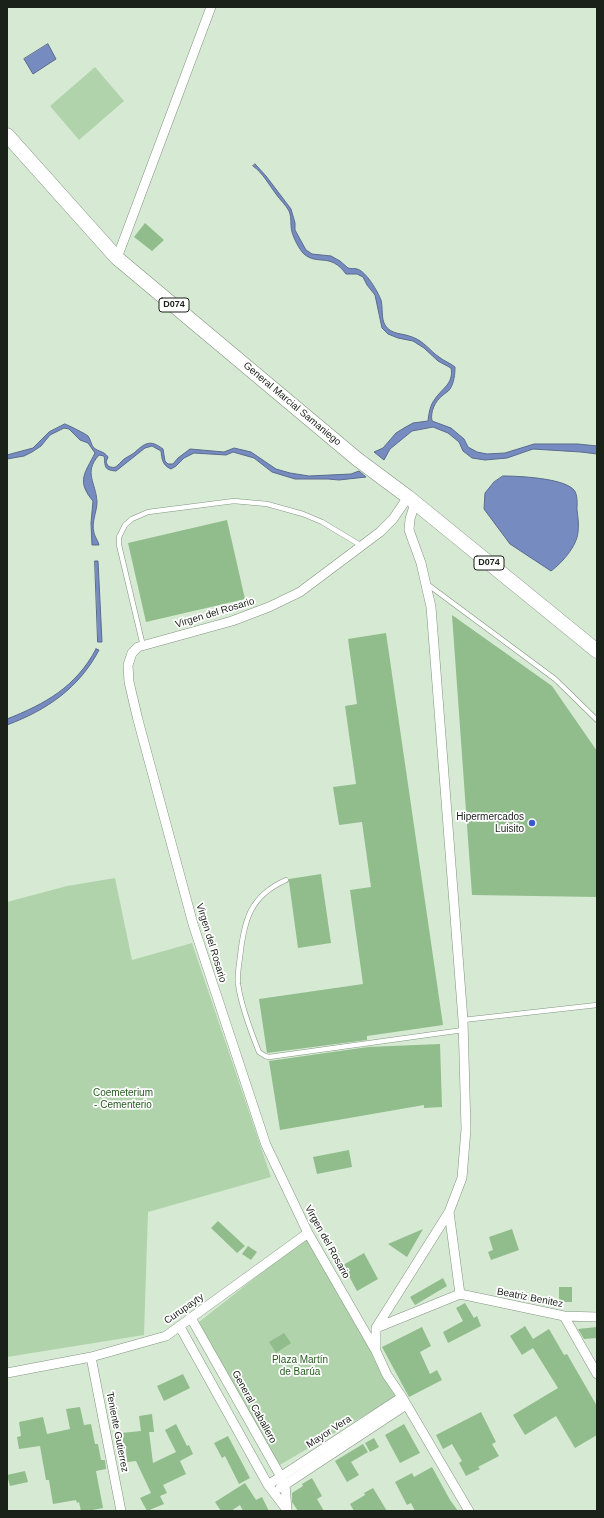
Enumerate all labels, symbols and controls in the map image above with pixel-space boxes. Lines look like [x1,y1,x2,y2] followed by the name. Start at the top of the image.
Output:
[159,298,189,312] road number: D074
[241,360,343,448] street label: General Marcial Samaniego
[474,556,504,570] road number: D074
[174,595,256,631] street label: Virgen del Rosario
[456,811,524,834] place label: Hipermercados Luisito
[527,818,537,828] marker: Hipermercados Luisito
[193,902,229,984] street label: Virgen del Rosario
[93,1087,153,1110] park label: Coemeterium - Cementerio
[302,1203,352,1281] street label: Virgen del Rosario
[496,1286,564,1310] street label: Beatriz Benitez
[162,1291,206,1327] street label: Curupayty
[272,1354,328,1378] park label: Plaza Martín de Barúa
[229,1369,279,1445] street label: General Caballero
[103,1391,131,1473] street label: Teniente Gutierrez
[304,1413,354,1451] street label: Mayor Vera

